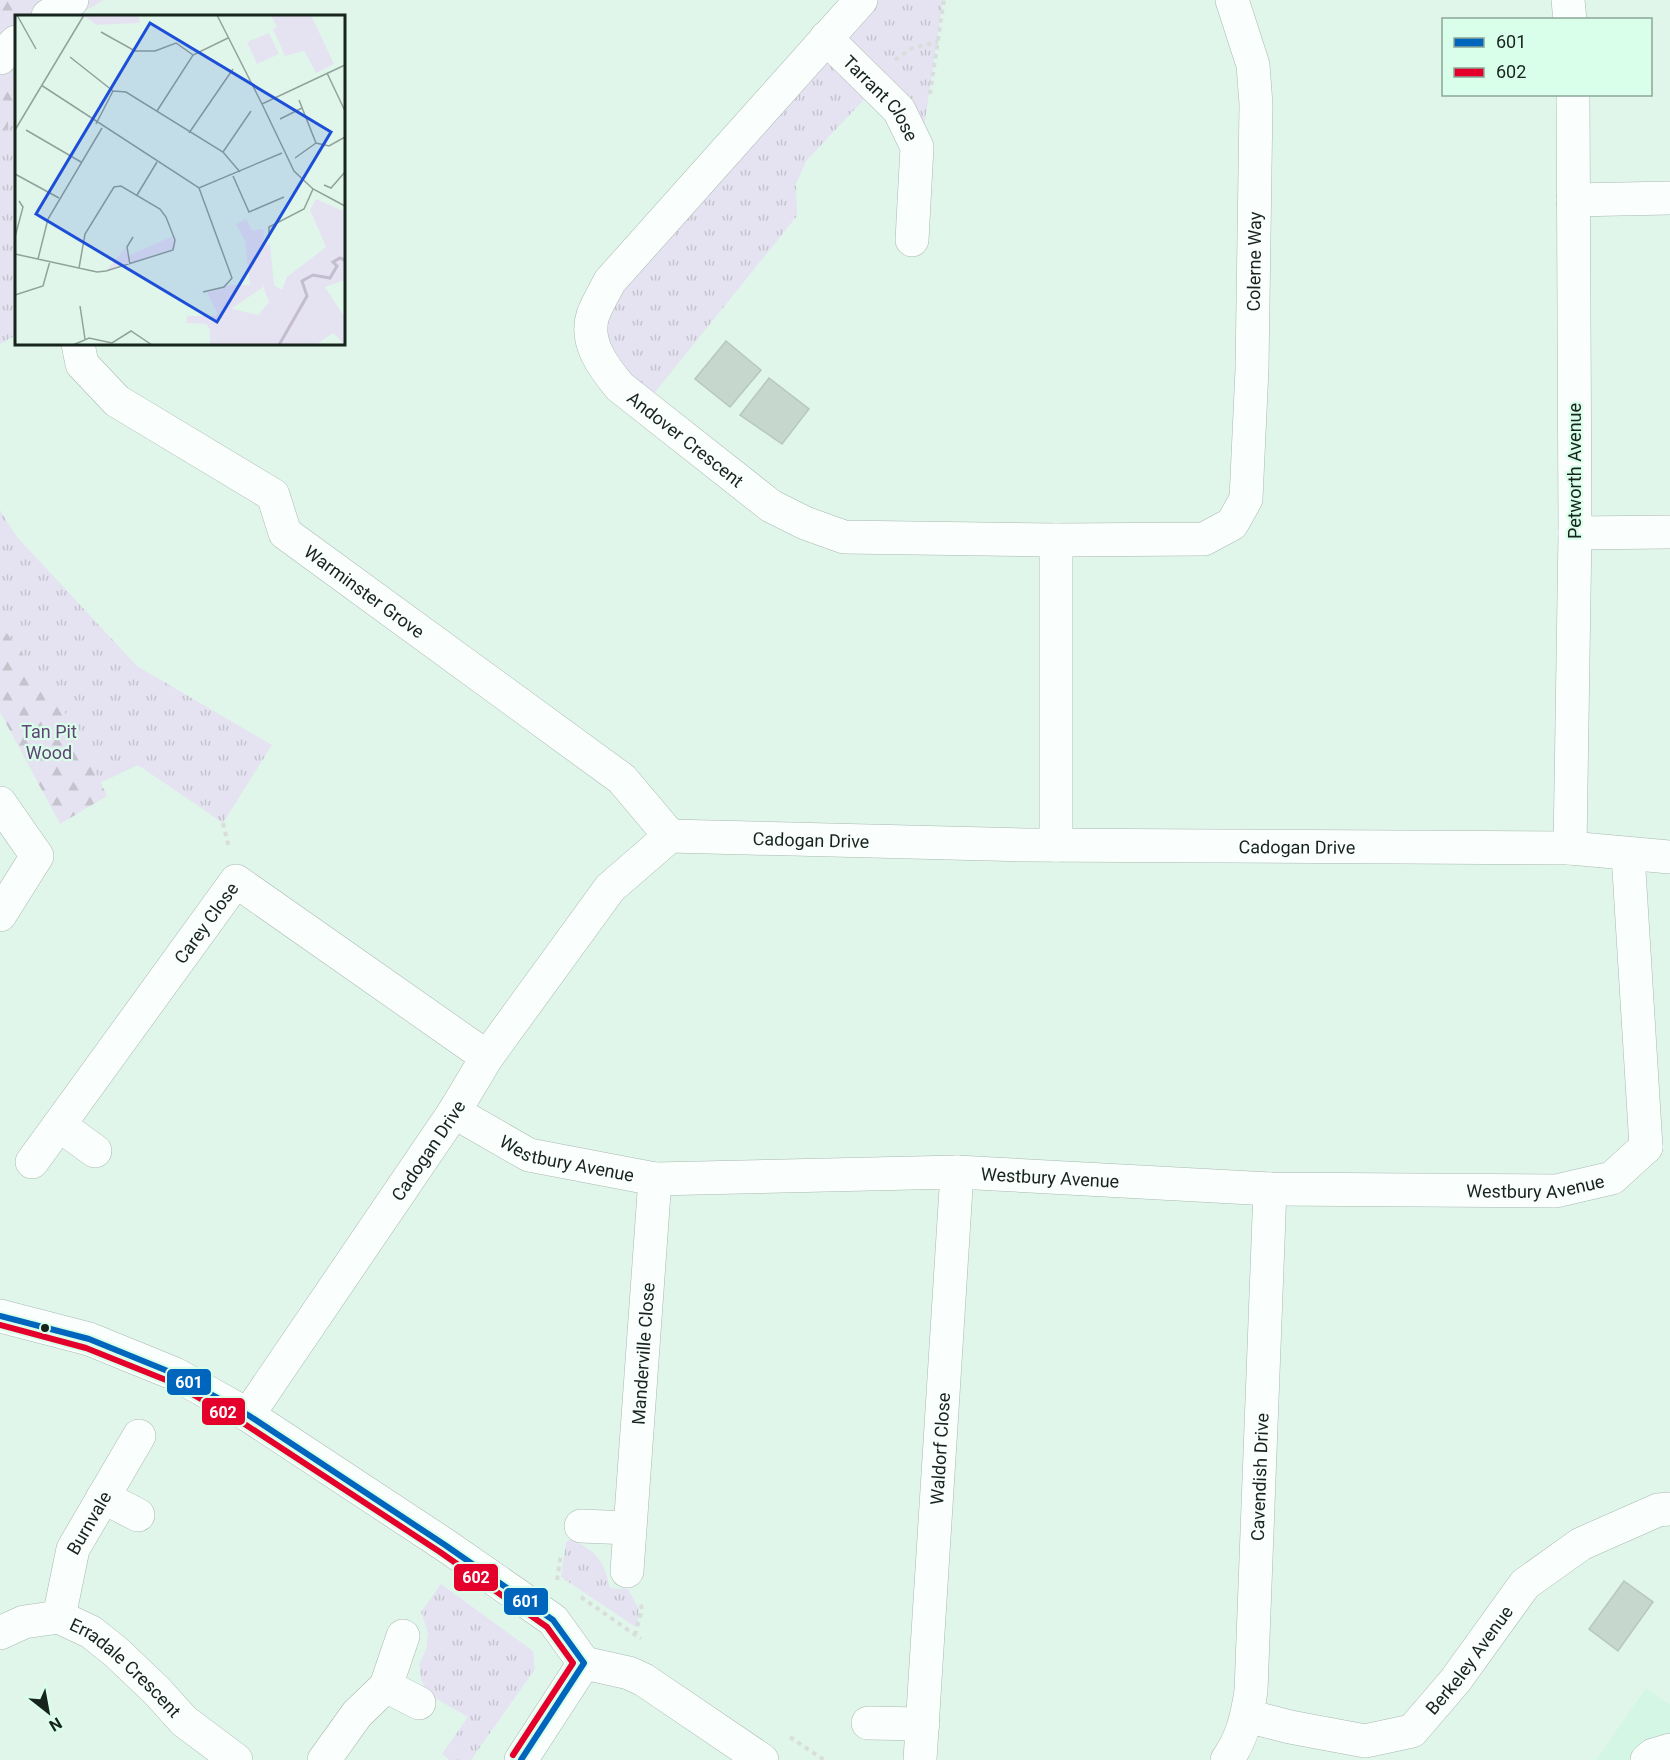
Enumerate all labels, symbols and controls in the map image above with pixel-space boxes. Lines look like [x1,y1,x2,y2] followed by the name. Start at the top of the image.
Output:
[15,15,345,345] inset map
[1442,18,1652,96] legend
[1496,31,1526,52] text: 601
[839,51,923,144] street label: Tarrant Close
[1496,61,1526,82] text: 602
[1242,211,1265,312] street label: Colerne Way
[623,387,748,491] street label: Andover Crescent
[1564,403,1585,539] street label: Petworth Avenue
[301,540,429,642] street label: Warminster Grove
[21,721,77,763] park label: Tan Pit Wood
[752,828,870,852] street label: Cadogan Drive
[1239,836,1355,857] street label: Cadogan Drive
[169,878,242,967] street label: Carey Close
[386,1096,469,1205] street label: Cadogan Drive
[496,1130,636,1185] street label: Westbury Avenue
[980,1163,1120,1191] street label: Westbury Avenue
[1466,1170,1606,1202] street label: Westbury Avenue
[627,1282,658,1425] street label: Manderville Close
[39,1322,51,1334] unlabelled marker
[166,1368,212,1396] line badge: 601
[175,1373,203,1392] text: 601
[926,1392,954,1505] street label: Waldorf Close
[201,1397,246,1426] line badge: 602
[209,1403,237,1422] text: 602
[1246,1412,1272,1541] street label: Cavendish Drive
[62,1487,115,1558] street label: Burnvale
[453,1563,499,1592] line badge: 602
[462,1568,490,1587] text: 602
[503,1587,549,1616] line badge: 601
[512,1592,540,1611] text: 601
[1421,1601,1517,1718] street label: Berkeley Avenue
[67,1613,186,1721] street label: Erradale Crescent
[18,1682,78,1742] north arrow
[46,1713,65,1735] text: N

